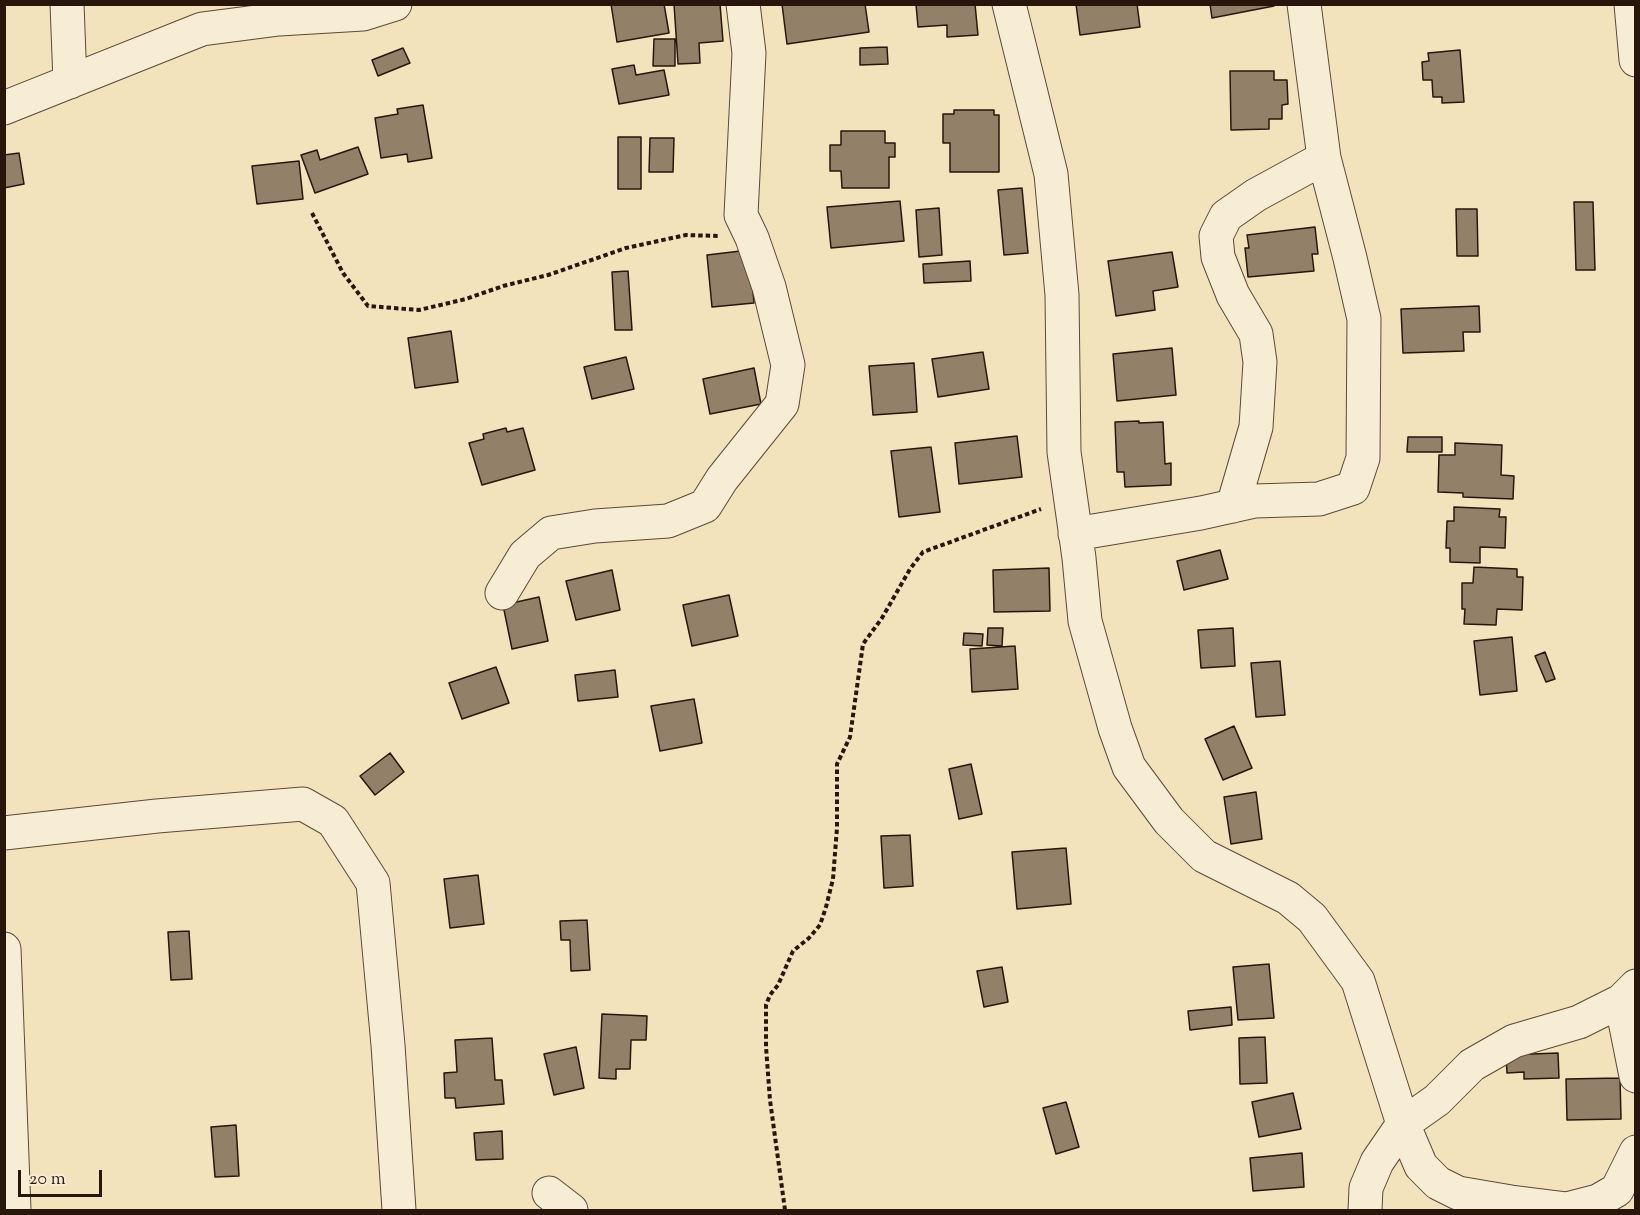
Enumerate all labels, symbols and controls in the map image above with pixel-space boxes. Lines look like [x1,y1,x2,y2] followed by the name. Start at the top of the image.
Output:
[21,1158,105,1196] scale bar
[29,1167,66,1193] text: 20 m

